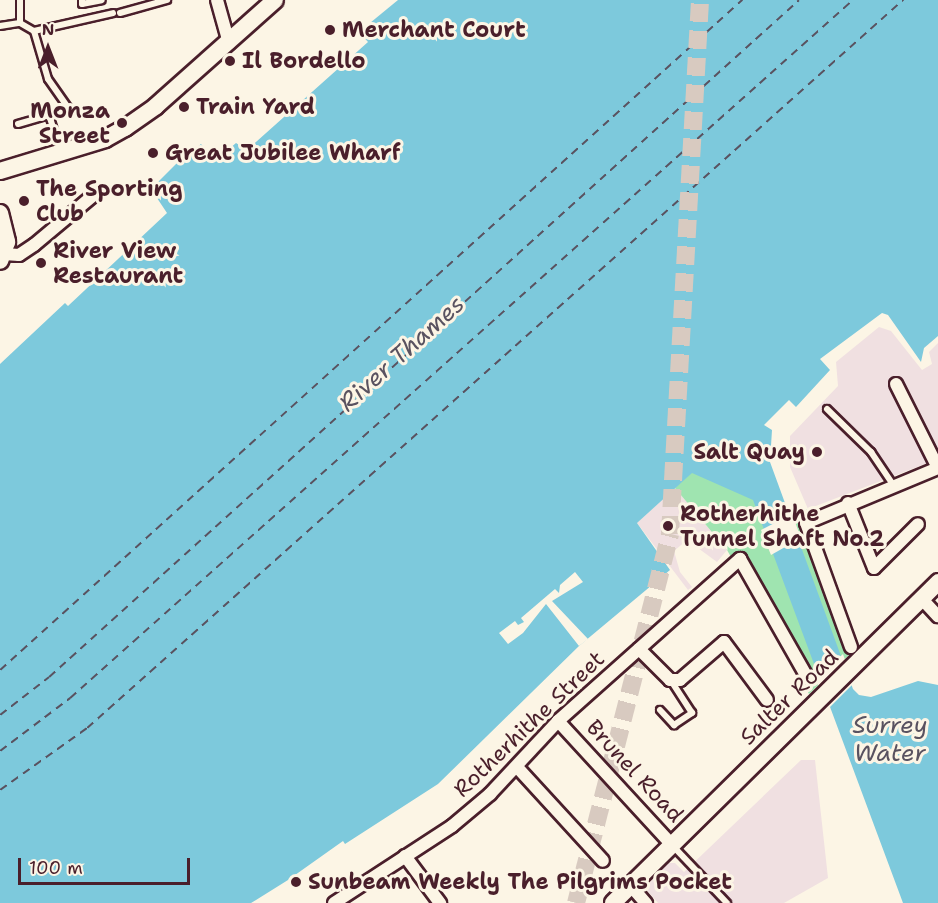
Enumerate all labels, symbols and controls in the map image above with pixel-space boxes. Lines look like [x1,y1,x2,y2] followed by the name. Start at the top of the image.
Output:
[342,17,526,43] place label: Merchant Court
[18,18,78,78] north arrow
[42,19,54,40] text: N
[323,23,337,37] marker: Merchant Court
[242,48,365,74] place label: Il Bordello
[223,54,237,68] marker: Il Bordello
[196,94,315,120] place label: Train Yard
[30,97,110,148] place label: Monza Street
[177,100,191,114] marker: Train Yard
[115,116,129,130] marker: Monza Street
[165,140,401,166] place label: Great Jubilee Wharf
[146,146,160,160] marker: Great Jubilee Wharf
[36,175,182,226] place label: The Sporting Club
[17,194,31,208] marker: The Sporting Club
[53,237,183,288] place label: River View Restaurant
[34,256,48,270] marker: River View Restaurant
[333,290,471,418] water label: River Thames
[693,439,805,465] place label: Salt Quay
[810,445,824,459] marker: Salt Quay
[680,500,884,552] place label: Rotherhithe Tunnel Shaft No.2
[661,519,675,533] marker: Rotherhithe Tunnel Shaft No.2
[734,644,844,750] street label: Salter Road
[448,645,610,803] street label: Rotherhithe Street
[852,712,928,768] water label: Surrey Water
[581,714,689,828] street label: Brunel Road
[21,846,194,884] scale bar
[29,856,83,880] text: 100 m
[308,869,732,895] place label: Sunbeam Weekly The Pilgrims Pocket
[289,875,303,889] marker: Sunbeam Weekly The Pilgrims Pocket

